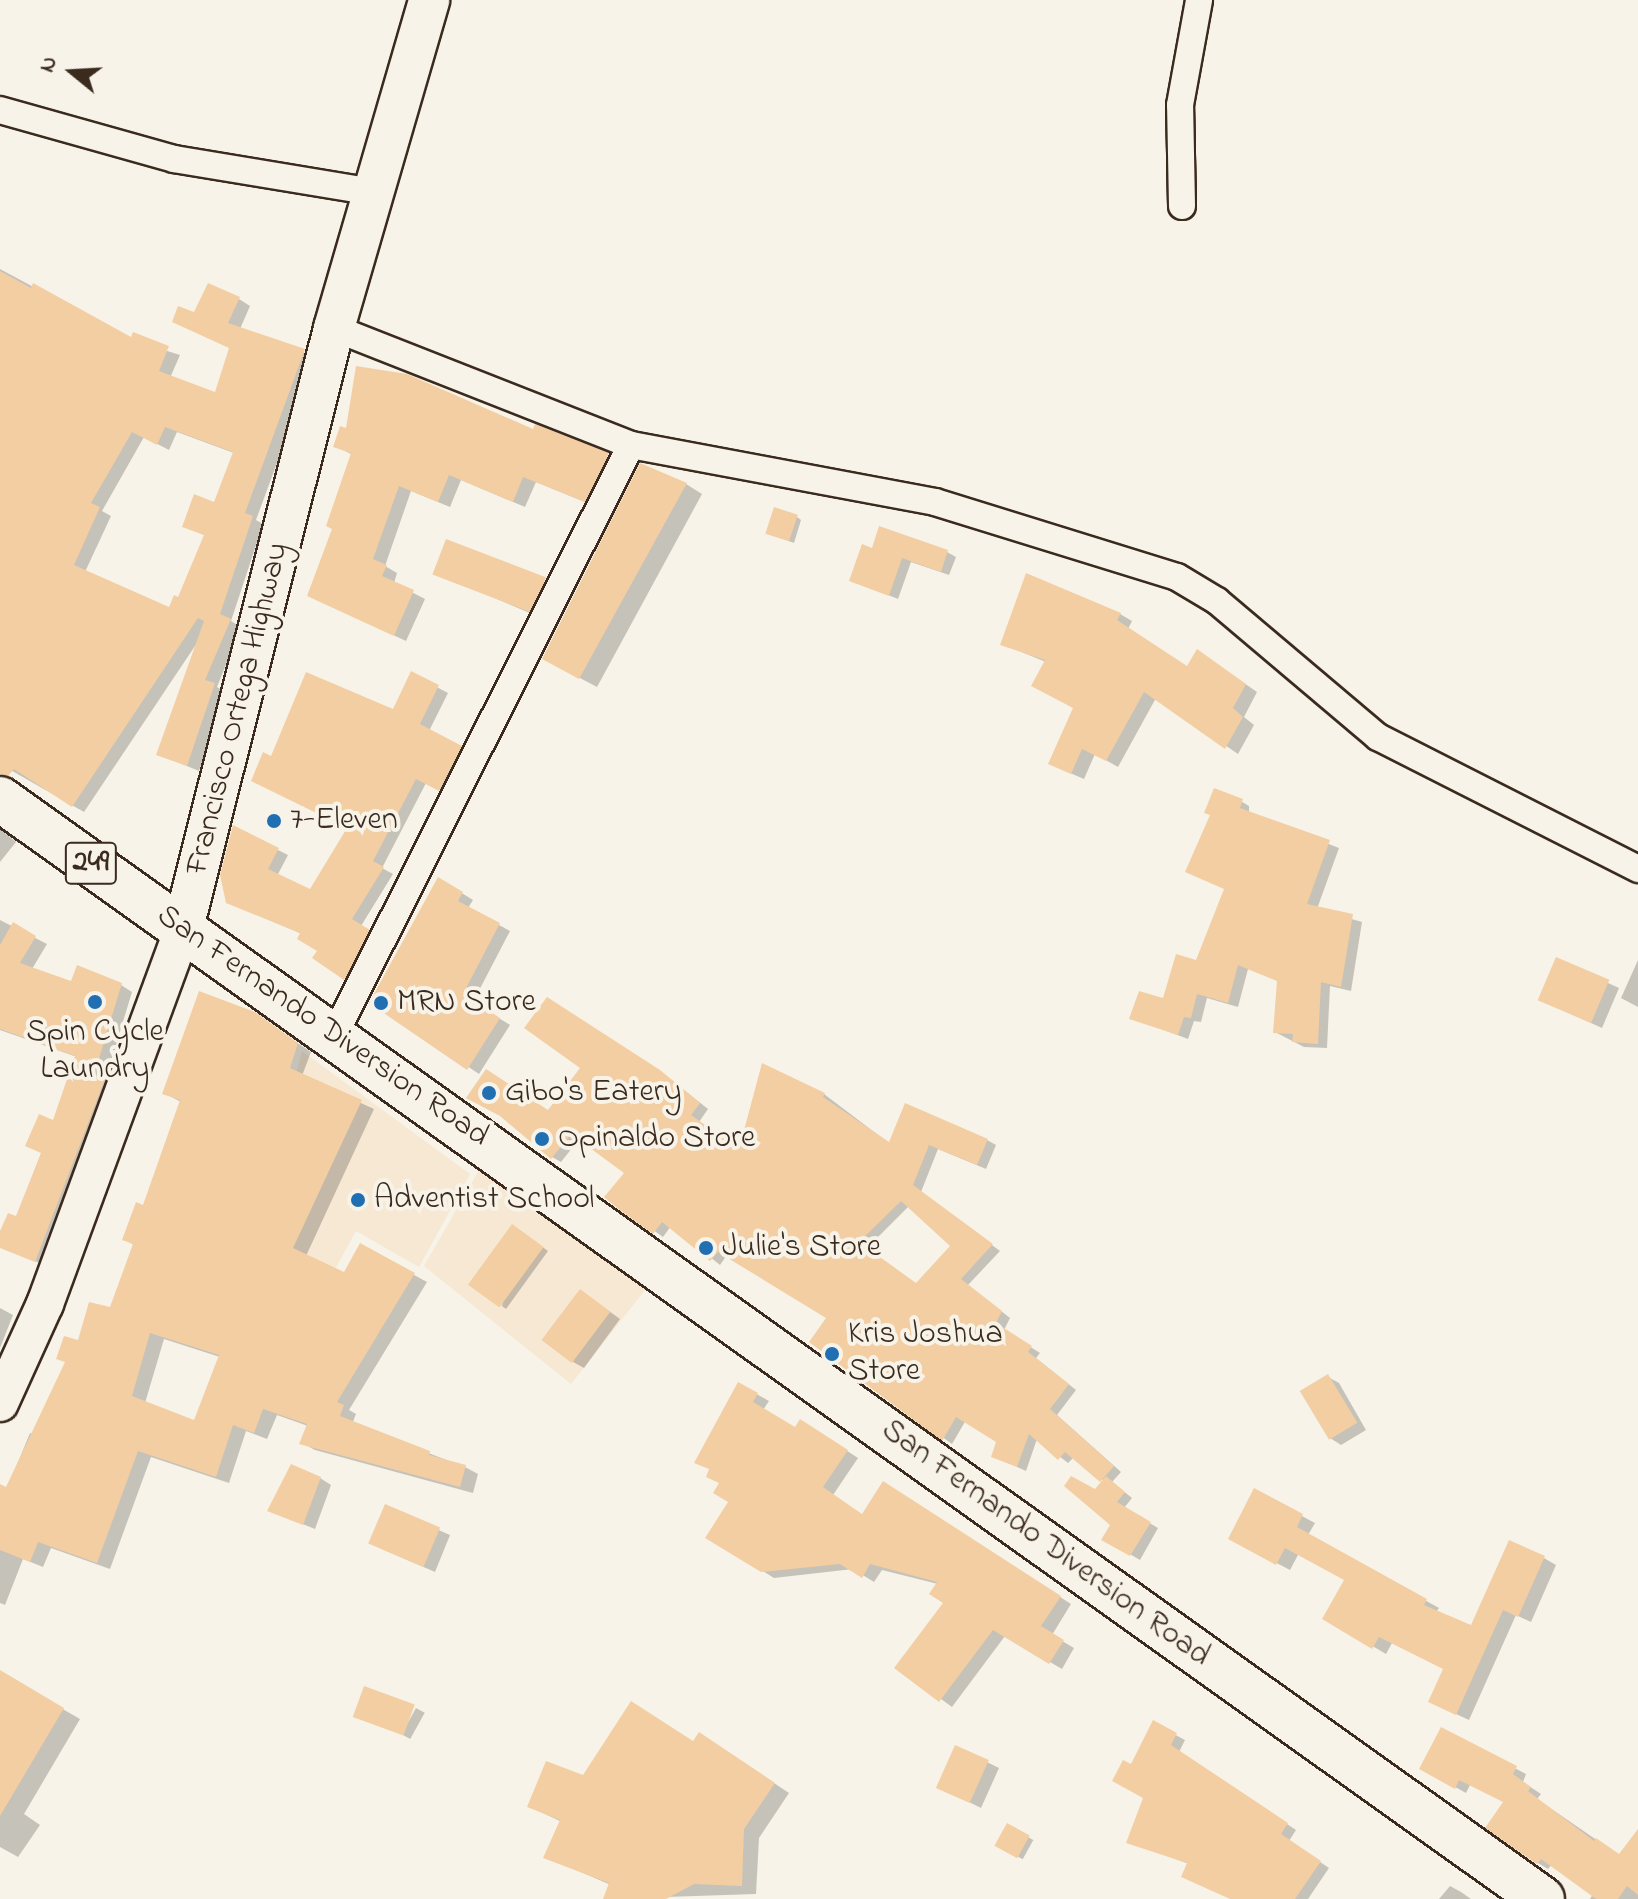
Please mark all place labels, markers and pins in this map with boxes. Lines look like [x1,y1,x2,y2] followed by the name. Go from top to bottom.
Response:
[290,802,398,840] place label: 7-Eleven
[265,812,283,830] marker: 7-Eleven
[397,984,536,1022] place label: MRN Store
[86,993,104,1011] marker: Spin Cycle Laundry
[372,994,390,1012] marker: MRN Store
[26,1015,164,1090] place label: Spin Cycle Laundry
[505,1074,681,1112] place label: Gibo's Eatery
[480,1084,498,1102] marker: Gibo's Eatery
[558,1120,755,1158] place label: Opinaldo Store
[533,1130,551,1148] marker: Opinaldo Store
[374,1181,594,1219] place label: Adventist School
[349,1191,367,1209] marker: Adventist School
[722,1229,881,1267] place label: Julie's Store
[697,1239,715,1257] marker: Julie's Store
[848,1317,1003,1392] place label: Kris Joshua Store
[823,1345,841,1363] marker: Kris Joshua Store

